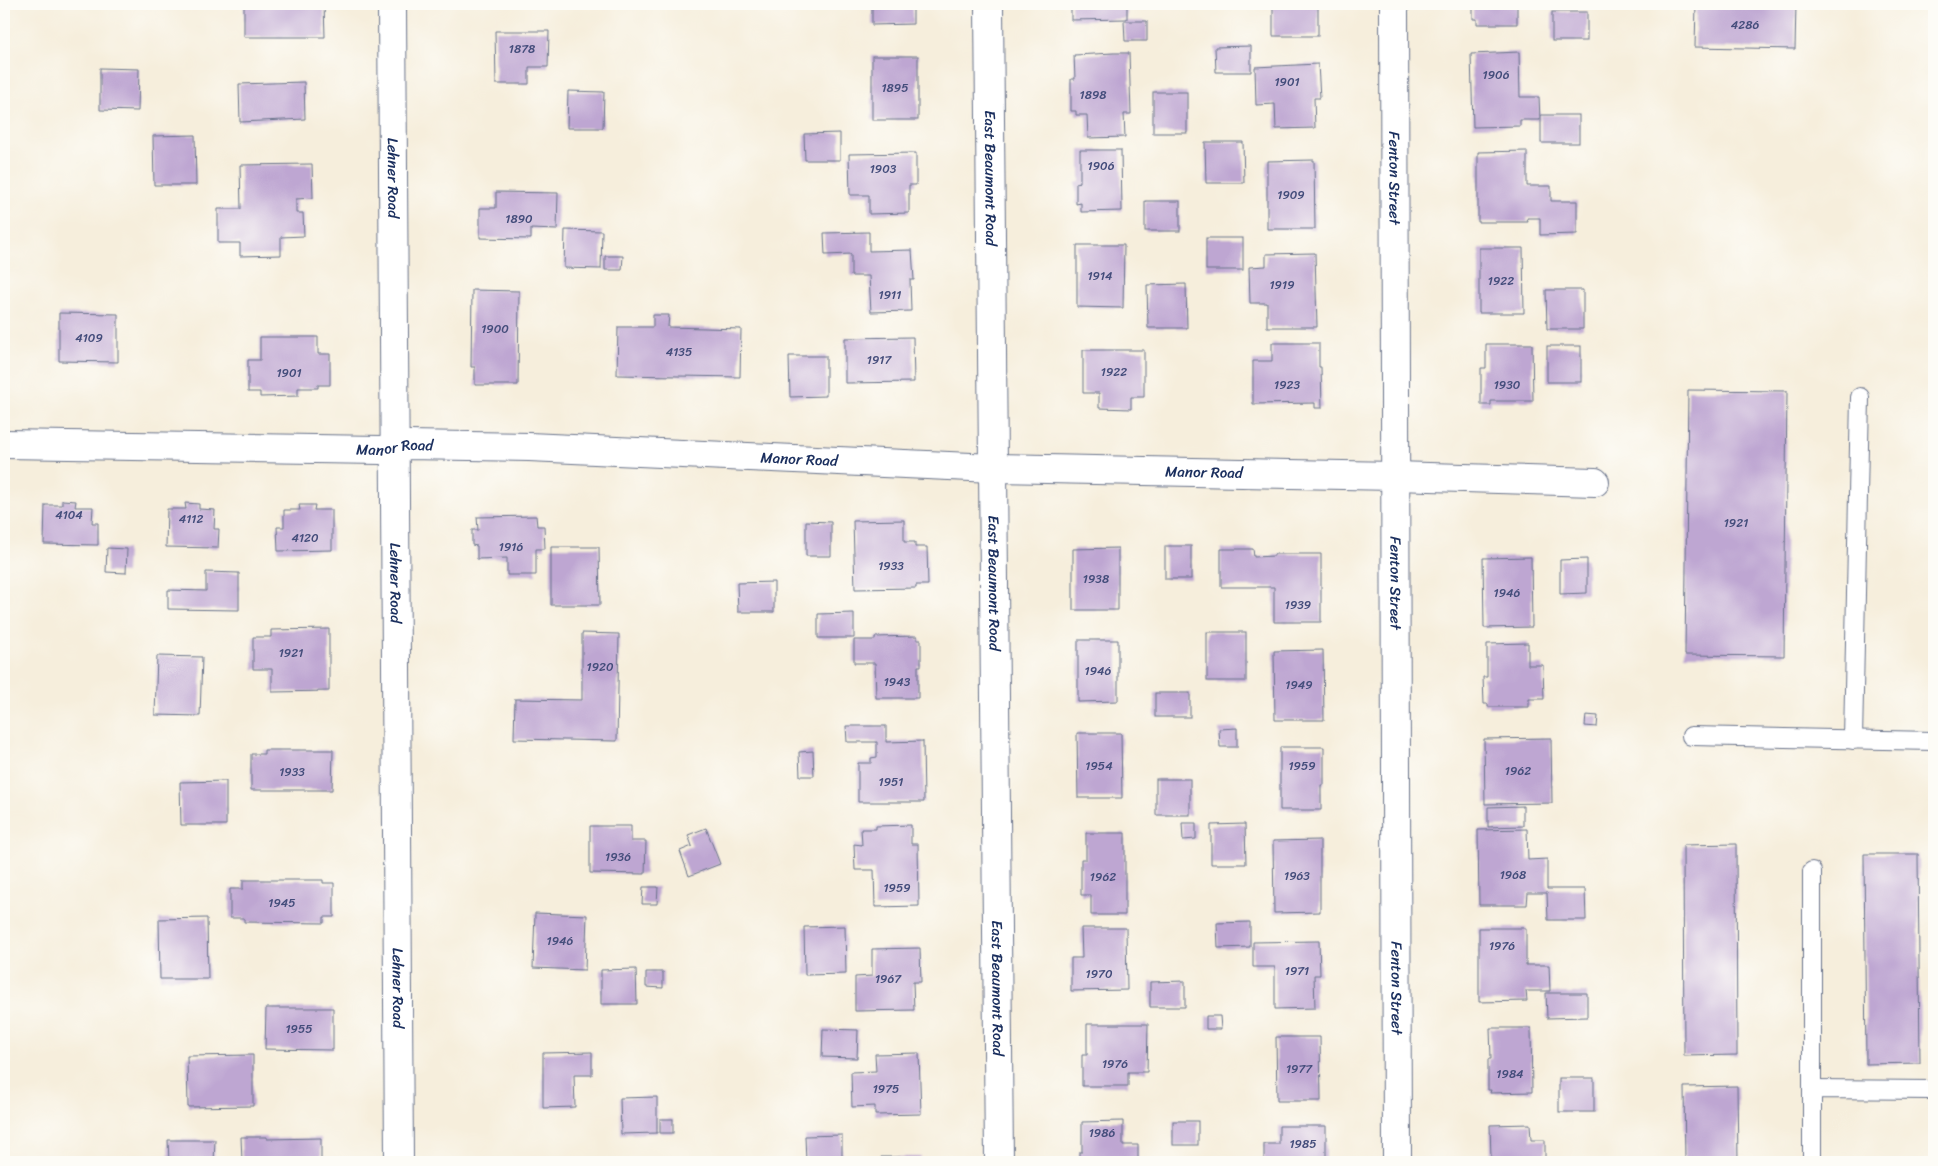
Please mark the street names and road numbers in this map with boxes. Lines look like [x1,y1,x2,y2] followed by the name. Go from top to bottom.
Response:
[977,110,1004,247] street label: East Beaumont Road
[1381,131,1408,226] street label: Fenton Street
[380,138,406,219] street label: Lehner Road
[356,432,435,463] street label: Manor Road
[760,444,840,474] street label: Manor Road
[1165,458,1244,486] street label: Manor Road
[980,515,1008,652] street label: East Beaumont Road
[1382,536,1409,631] street label: Fenton Street
[382,543,409,624] street label: Lehner Road
[984,920,1011,1057] street label: East Beaumont Road
[1383,941,1410,1036] street label: Fenton Street
[385,948,411,1029] street label: Lehner Road

